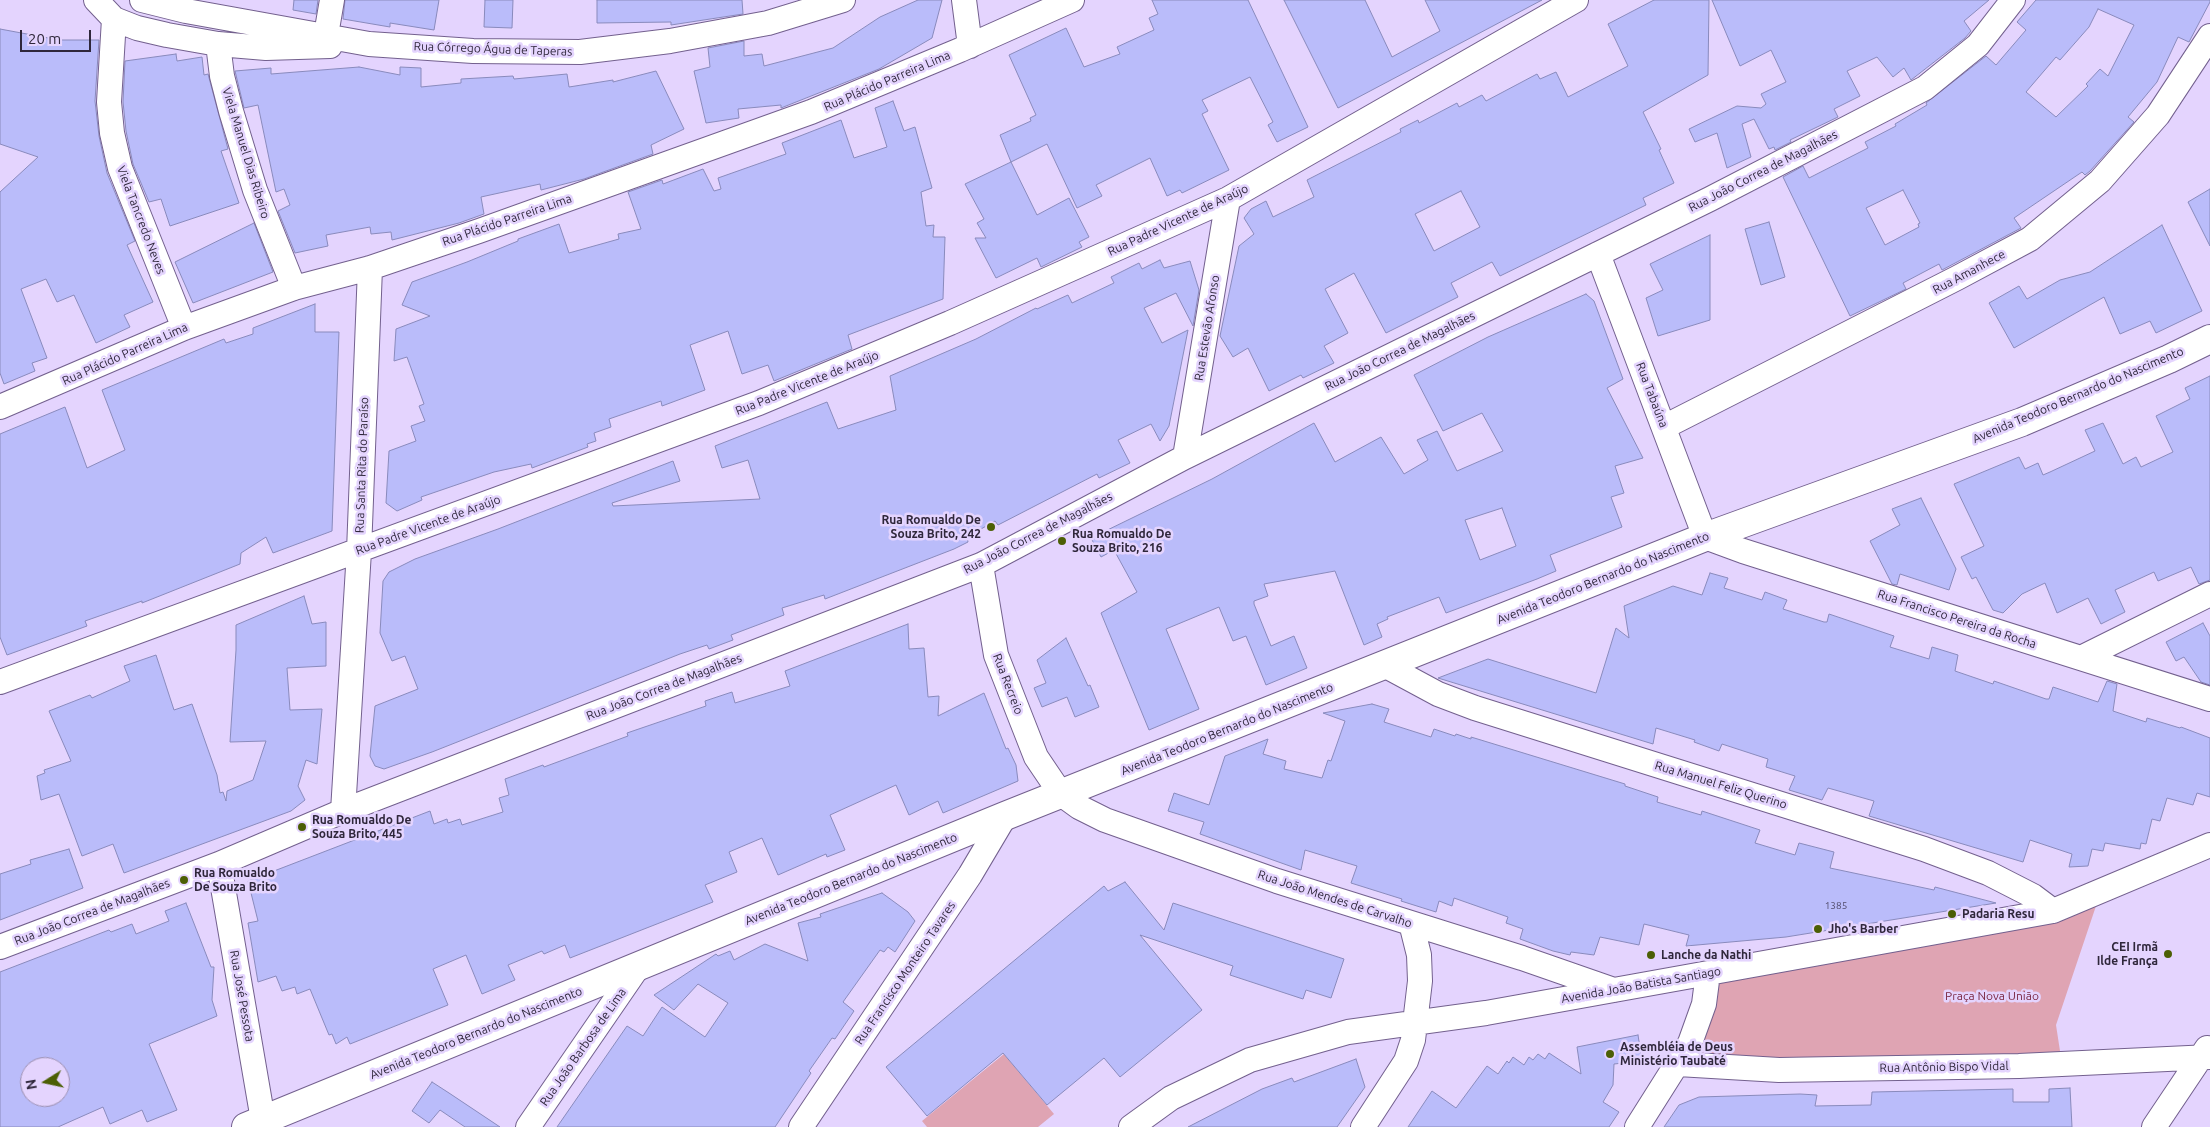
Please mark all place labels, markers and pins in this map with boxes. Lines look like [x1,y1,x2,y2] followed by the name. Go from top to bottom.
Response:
[882,513,981,541] place label: Rua Romualdo De Souza Brito, 242
[985,521,997,533] marker: Rua Romualdo De Souza Brito, 242
[1072,527,1171,555] place label: Rua Romualdo De Souza Brito, 216
[1056,535,1068,547] marker: Rua Romualdo De Souza Brito, 216
[312,813,411,841] place label: Rua Romualdo De Souza Brito, 445
[296,821,308,833] marker: Rua Romualdo De Souza Brito, 445
[194,866,277,894] place label: Rua Romualdo De Souza Brito
[178,874,190,886] marker: Rua Romualdo De Souza Brito
[1962,907,2034,921] place label: Padaria Resu
[1946,908,1958,920] marker: Padaria Resu
[1828,922,1898,936] place label: Jho's Barber
[1812,923,1824,935] marker: Jho's Barber
[2097,940,2158,968] place label: CEI Irmã Ilde França
[1661,948,1751,962] place label: Lanche da Nathi
[2162,948,2174,960] marker: CEI Irmã Ilde França
[1645,949,1657,961] marker: Lanche da Nathi
[1620,1040,1733,1068] place label: Assembléia de Deus Ministério Taubaté
[1604,1048,1616,1060] marker: Assembléia de Deus Ministério Taubaté

